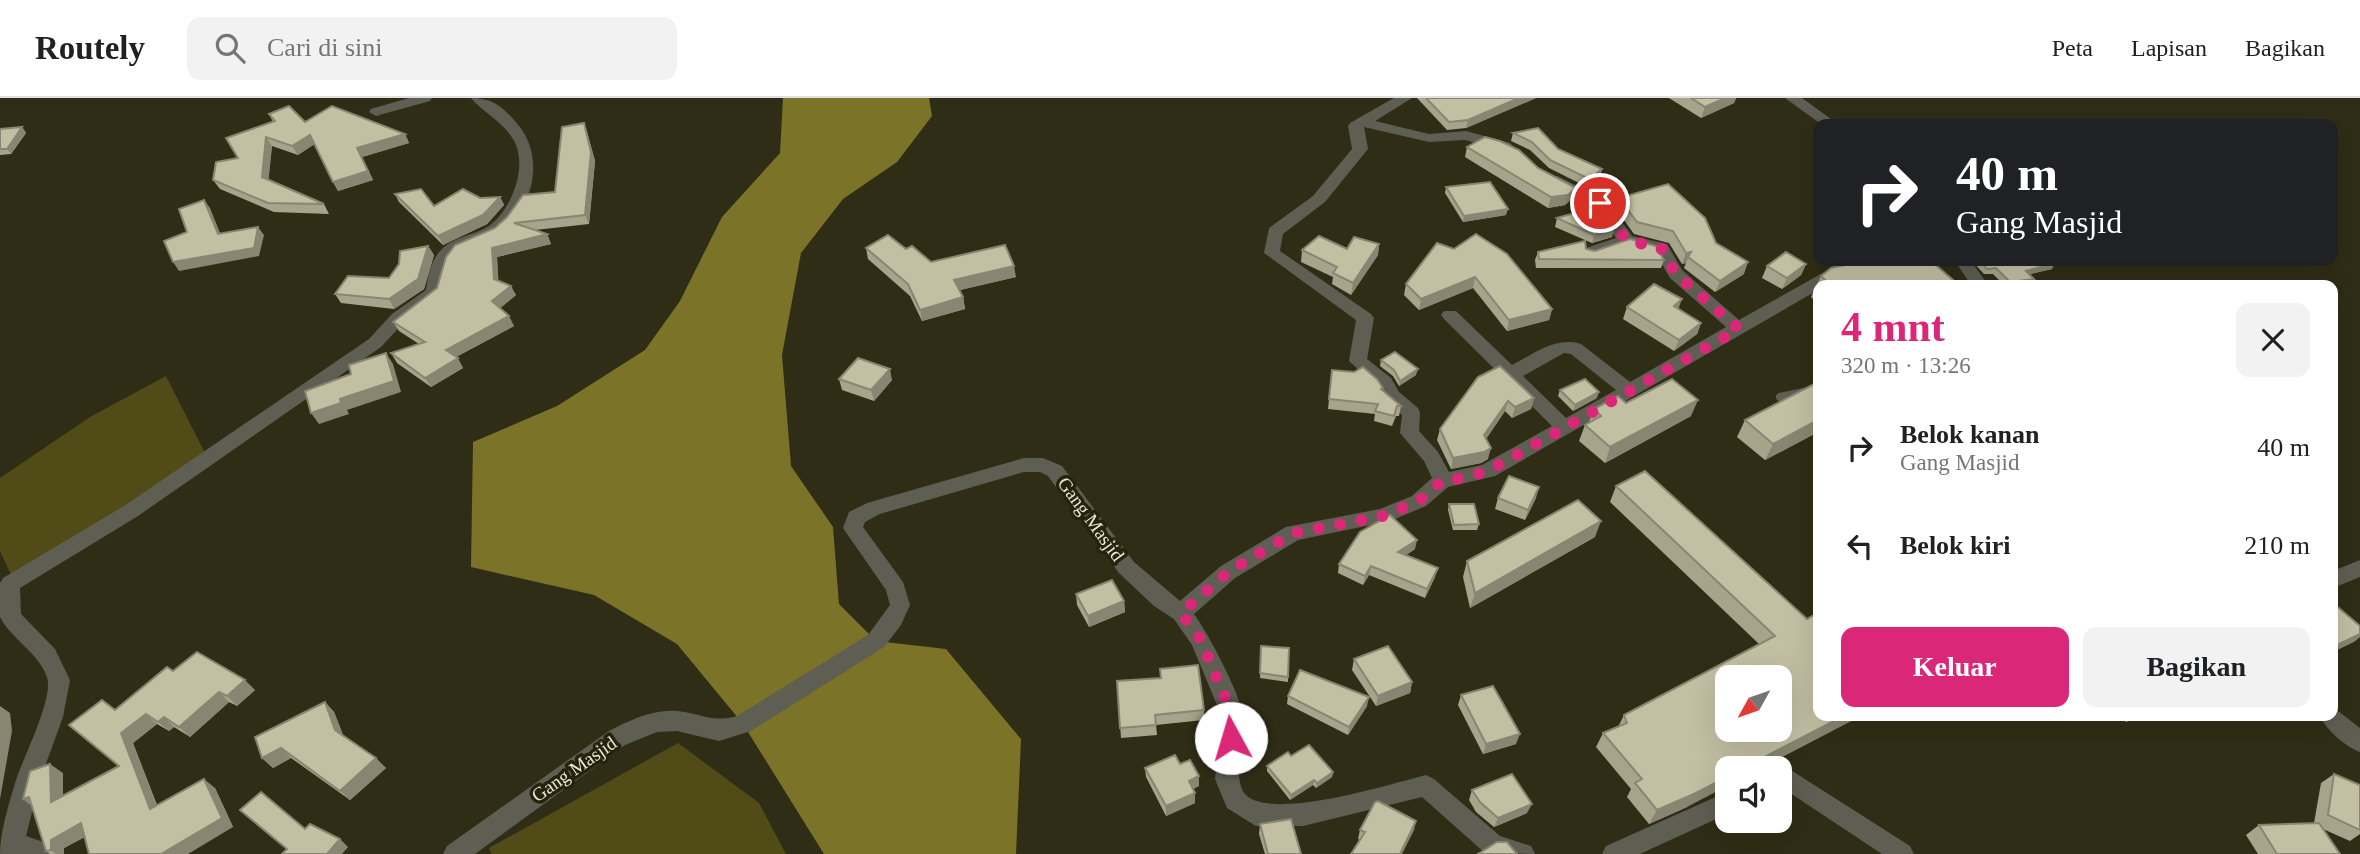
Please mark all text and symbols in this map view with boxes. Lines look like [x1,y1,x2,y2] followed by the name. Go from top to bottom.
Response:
[187,17,677,80] search box
[211,29,249,67] icon: search
[35,30,145,66] text: Routely
[267,33,383,62] text: Cari di sini
[2052,35,2093,61] text: Peta
[2131,35,2207,61] text: Lapisan
[2245,35,2325,61] text: Bagikan
[1956,146,2058,201] text: 40 m
[1841,147,1932,238] icon: right
[1570,173,1630,233] pin
[1581,184,1619,222] icon: arrive
[1956,204,2122,240] text: Gang Masjid
[2236,303,2310,377] button: close
[1841,304,1945,350] text: 4 mnt
[1841,353,1971,378] text: 320 m · 13:26
[1900,420,2039,449] text: Belok kanan
[1841,429,1879,467] icon: right
[2257,433,2310,462] text: 40 m
[1900,450,2019,475] text: Gang Masjid
[1054,473,1129,565] street label: Gang Masjid
[1841,527,1879,565] icon: left
[1900,531,2011,560] text: Belok kiri
[2244,531,2310,560] text: 210 m
[1841,627,2069,707] button: Keluar
[2083,627,2310,707] button: Bagikan
[1715,665,1792,742] north arrow
[1715,665,1792,833] map controls
[1194,701,1268,775] position arrow
[528,732,621,806] street label: Gang Masjid
[1715,756,1792,833] button: sound

